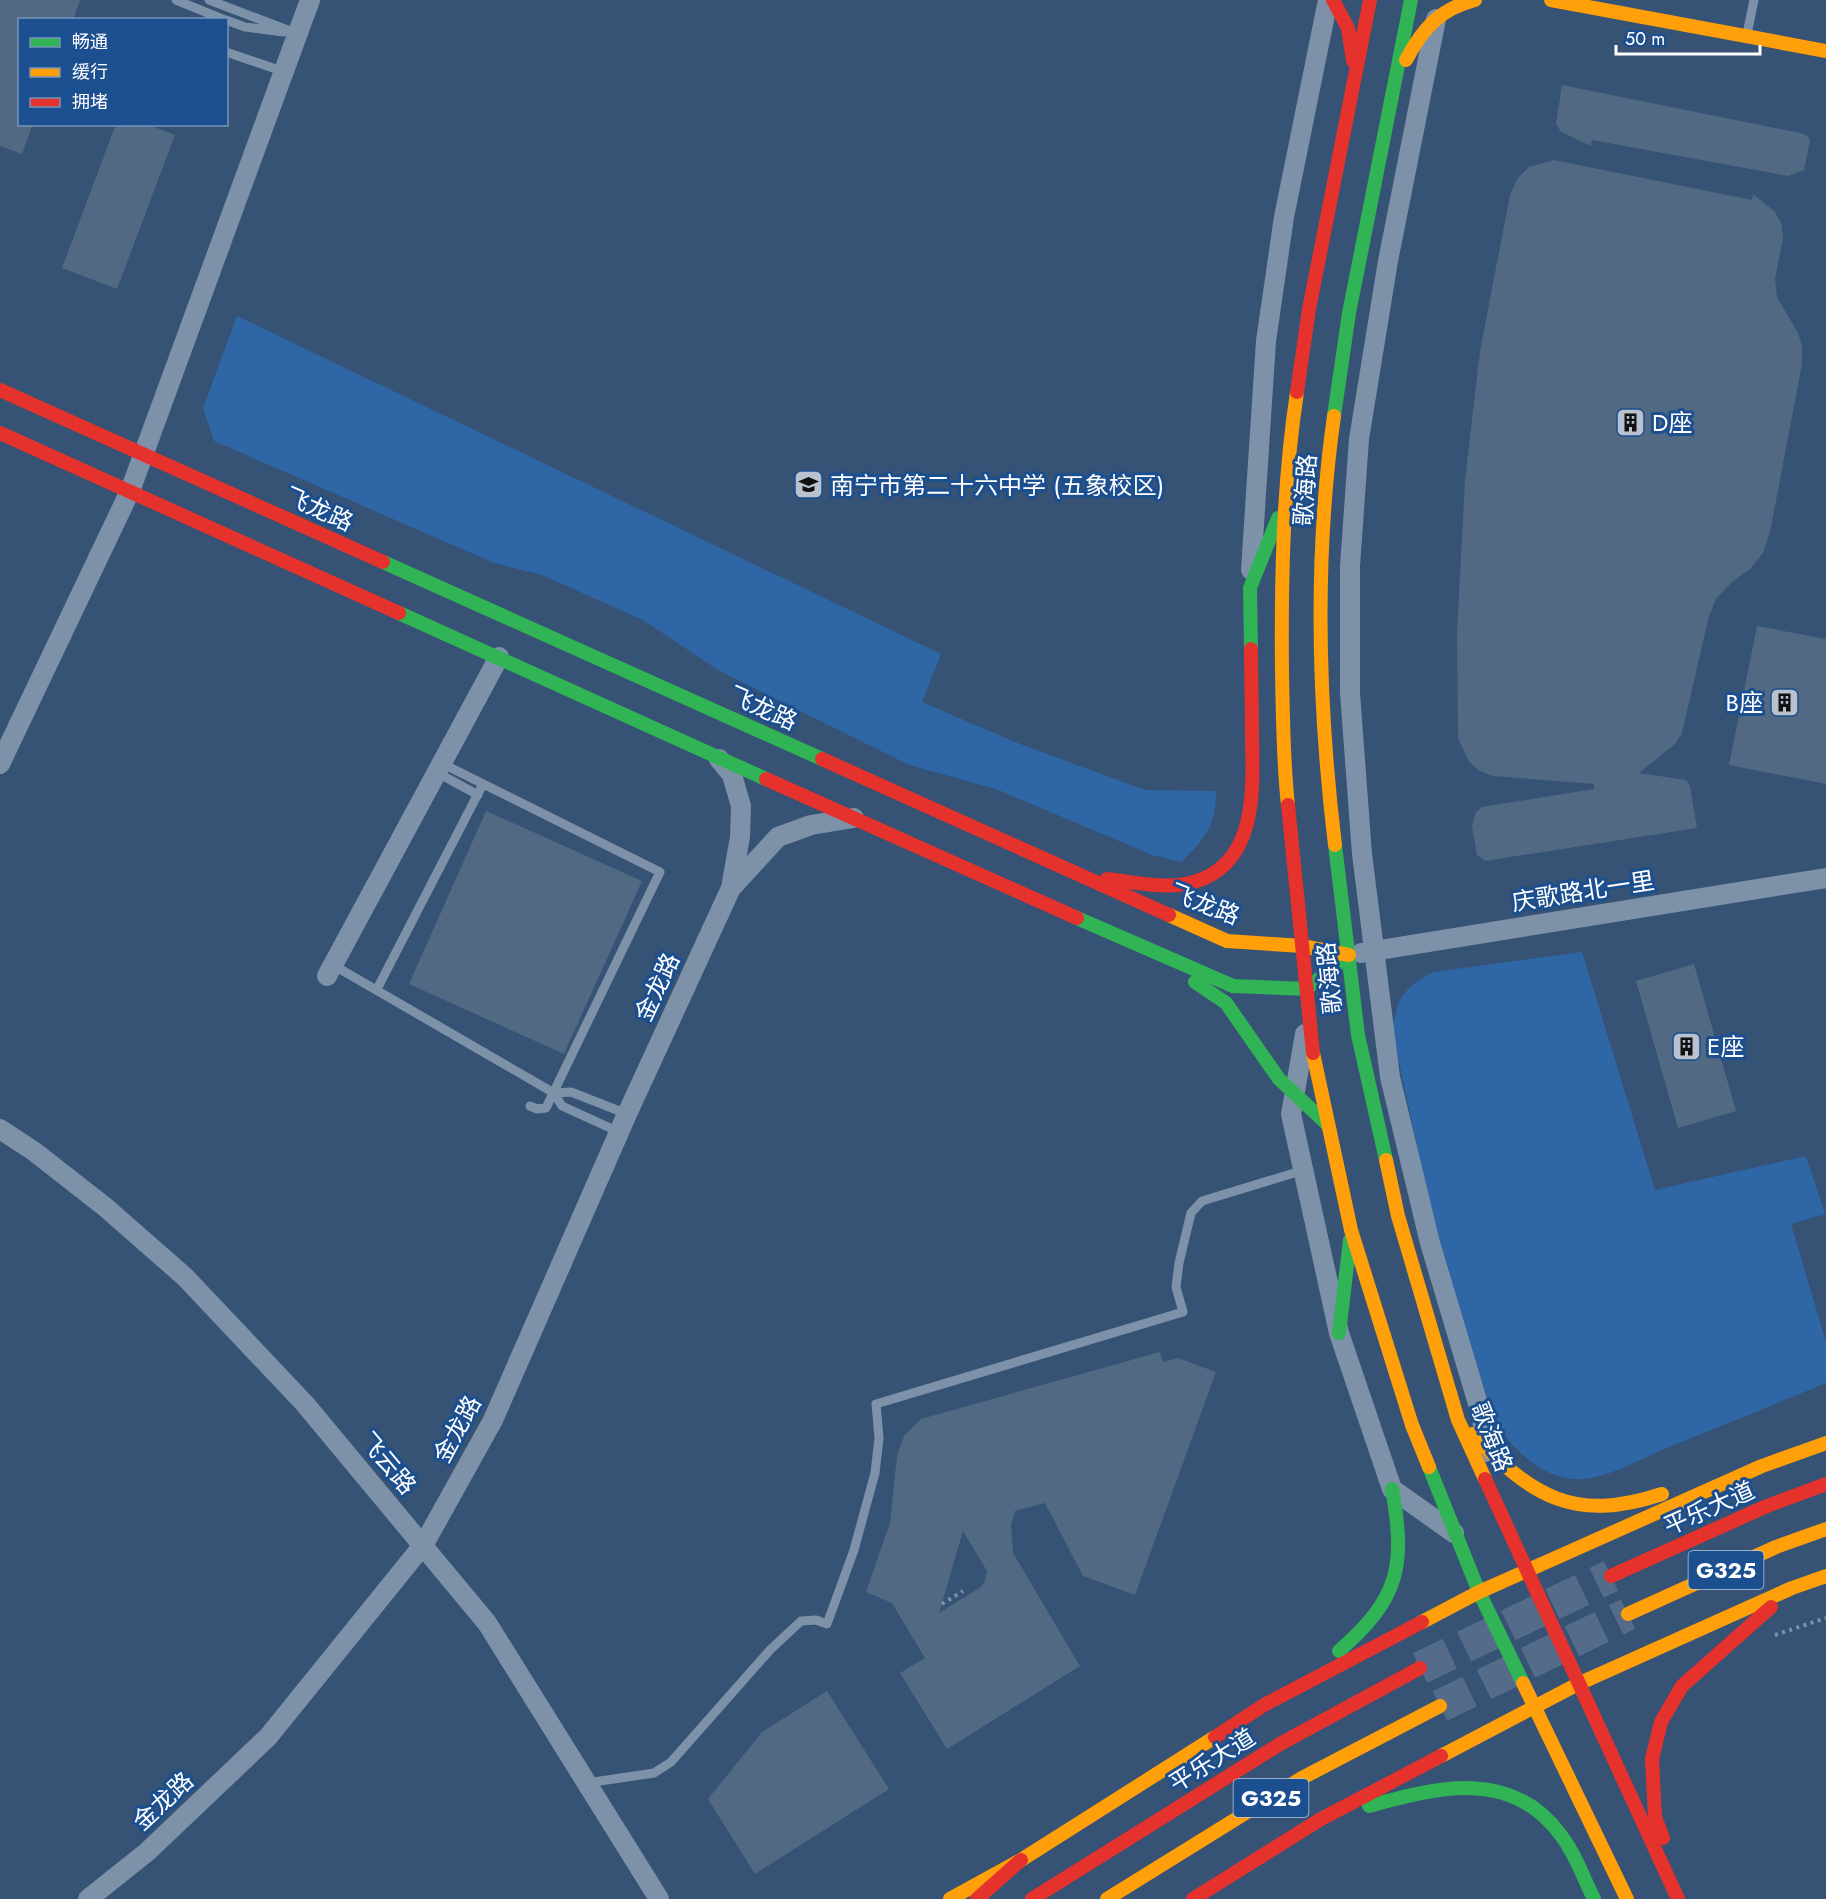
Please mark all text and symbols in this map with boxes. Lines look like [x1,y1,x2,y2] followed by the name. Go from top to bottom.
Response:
[18,18,228,126] legend
[1616,18,1760,56] scale bar
[1625,26,1665,52] text: 50 m
[72,29,108,55] text: 畅通
[72,59,108,85] text: 缓行
[72,89,108,115] text: 拥堵
[1652,405,1692,440] place label: D座
[1615,406,1647,438] building icon: D座
[1285,453,1325,527] street label: 歌海路
[830,468,1164,503] place label: 南宁市第二十六中学 (五象校区)
[793,469,825,501] school or university icon: 南宁市第二十六中学 (五象校区)
[279,478,359,540] street label: 飞龙路
[723,677,803,739] street label: 飞龙路
[1726,685,1763,720] place label: B座
[1768,686,1800,718] building icon: B座
[1509,862,1657,920] street label: 庆歌路北一里
[1165,875,1245,933] street label: 飞龙路
[1308,940,1350,1016] street label: 歌海路
[626,947,688,1027] street label: 金龙路
[1707,1029,1744,1064] place label: E座
[1670,1030,1702,1062] building icon: E座
[425,1389,489,1469] street label: 金龙路
[1462,1397,1522,1477] street label: 歌海路
[351,1424,425,1502] street label: 飞云路
[1658,1472,1760,1544] street label: 平乐大道
[1688,1551,1764,1589] road number: G325
[1162,1720,1262,1800] street label: 平乐大道
[125,1764,201,1838] street label: 金龙路
[1234,1779,1308,1817] road number: G325

